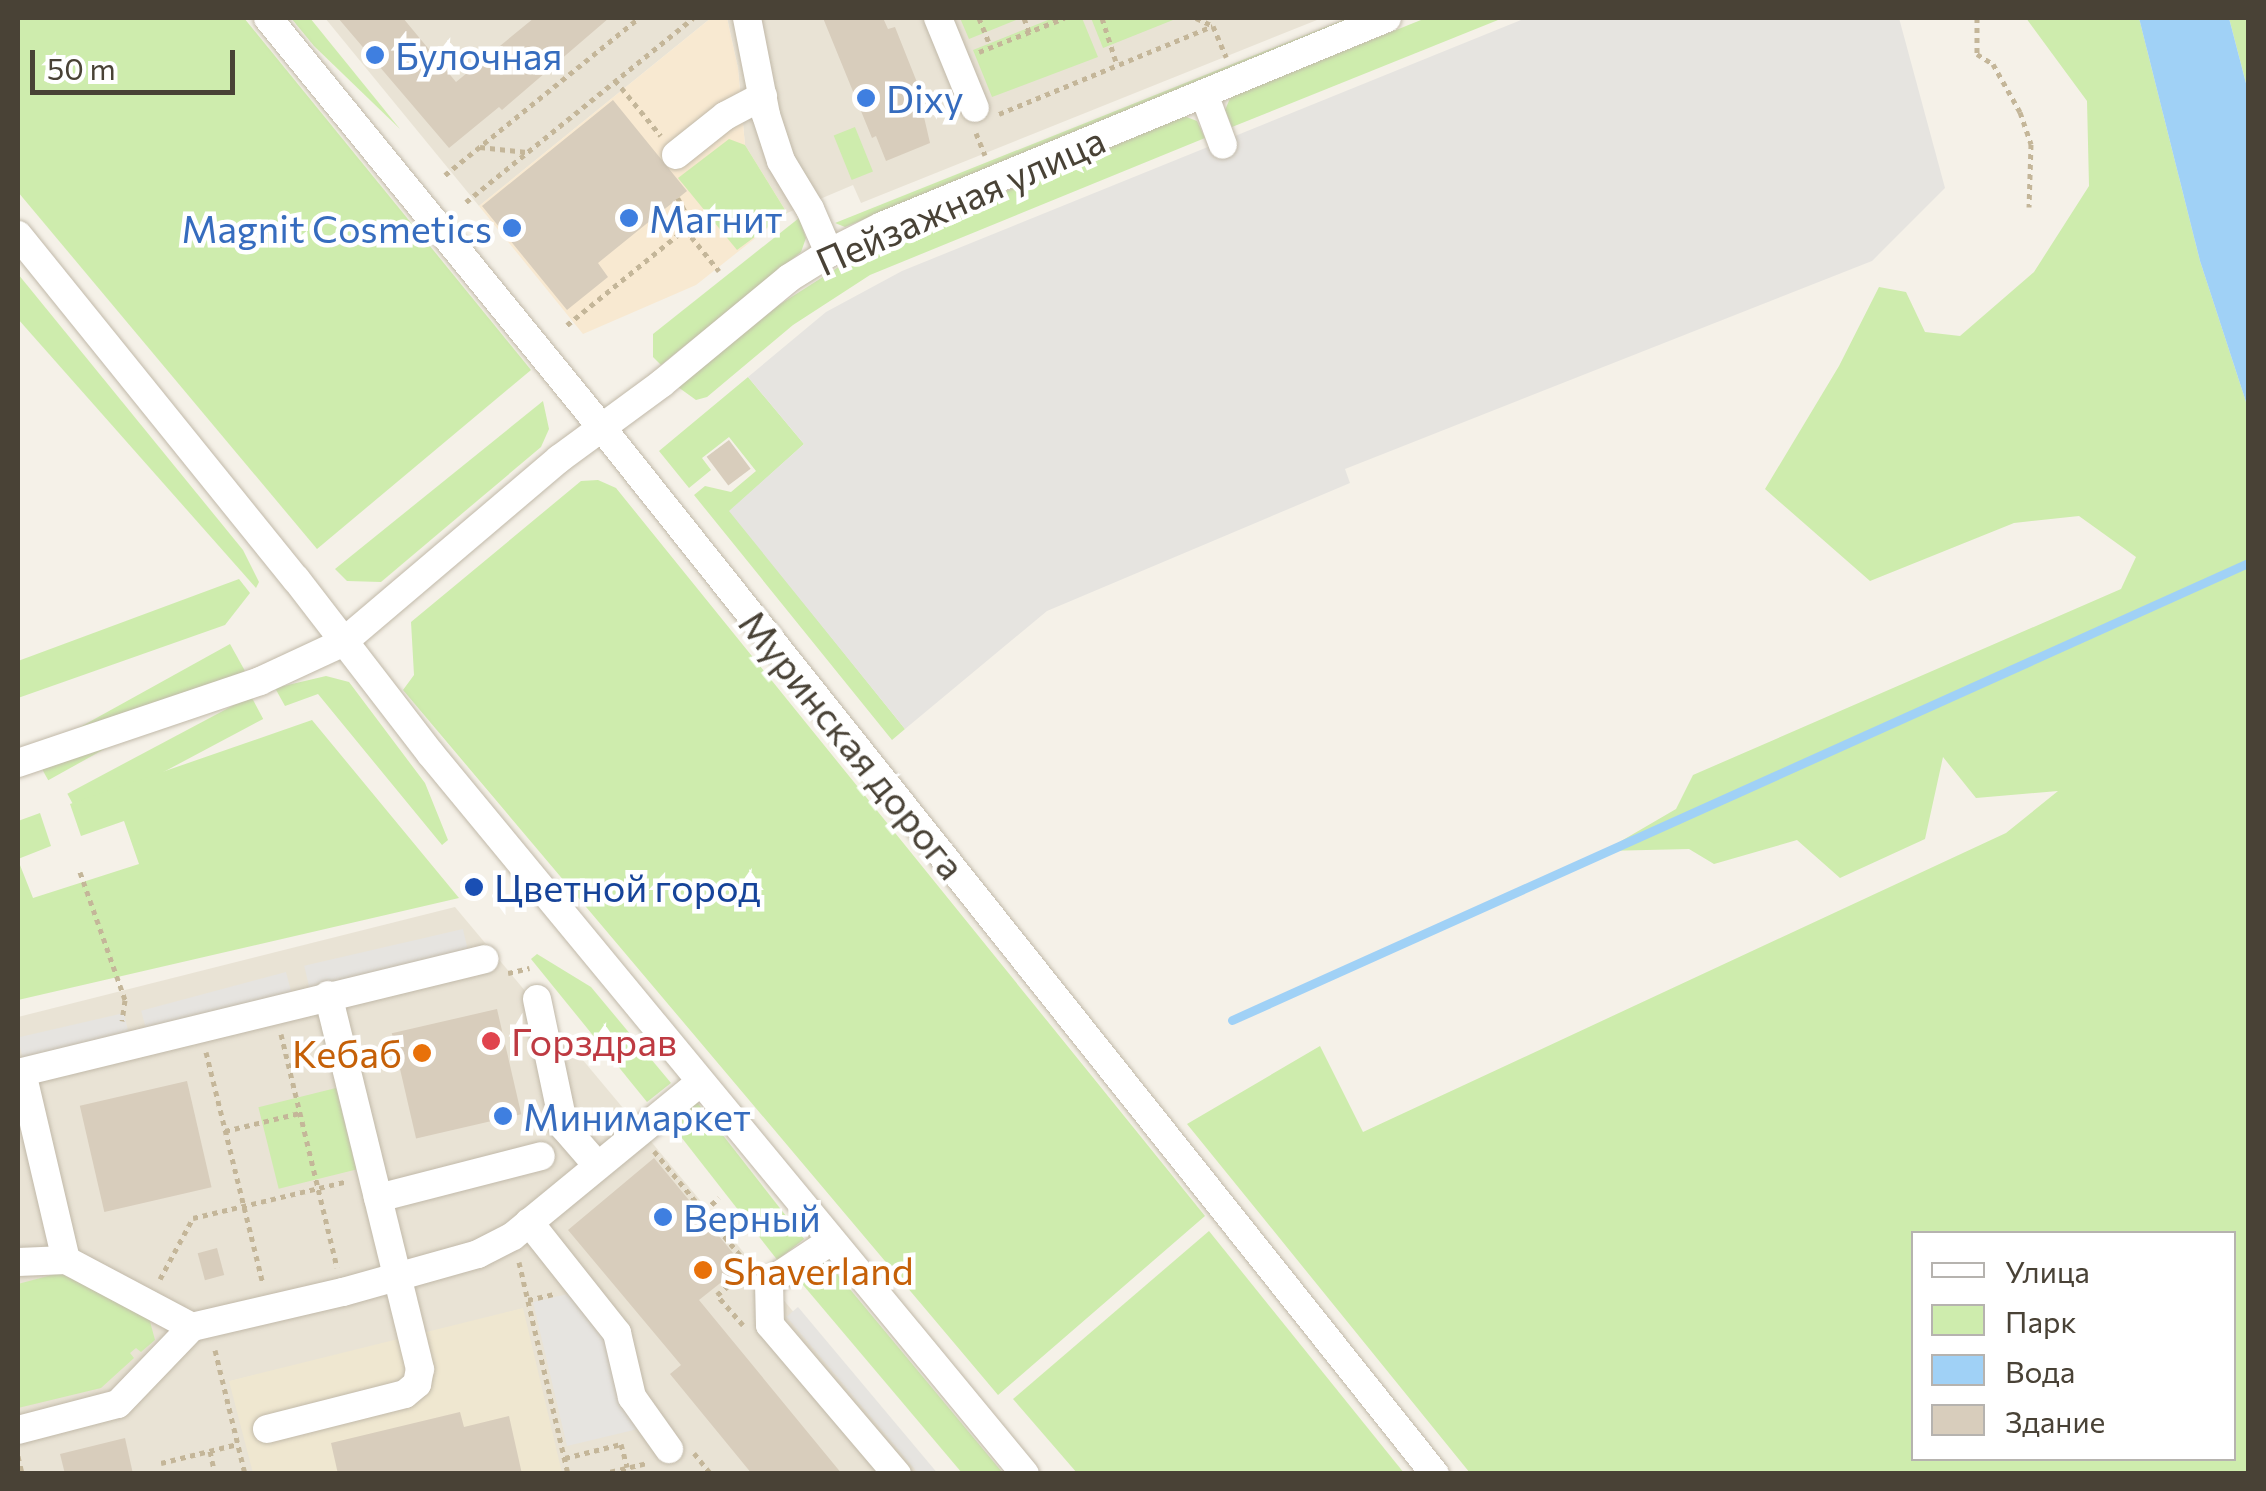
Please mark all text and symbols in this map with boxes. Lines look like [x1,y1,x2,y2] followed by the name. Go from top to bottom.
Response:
[35,30,240,92] scale bar
[395,32,563,78] place label: Булочная
[364,44,386,66] marker: Булочная
[47,49,116,86] text: 50 m
[886,75,964,121] place label: Dixy
[855,87,877,109] marker: Dixy
[809,116,1111,284] street label: Пейзажная улица
[649,195,783,241] place label: Магнит
[181,205,492,251] place label: Magnit Cosmetics
[618,207,640,229] marker: Магнит
[501,217,523,239] marker: Magnit Cosmetics
[731,600,975,888] street label: Муринская дорога
[494,864,761,910] place label: Цветной город
[463,876,485,898] marker: Цветной город
[511,1018,677,1064] place label: Горздрав
[292,1030,402,1076] place label: Кебаб
[480,1030,502,1052] marker: Горздрав
[411,1042,433,1064] marker: Кебаб
[523,1093,751,1139] place label: Минимаркет
[492,1105,514,1127] marker: Минимаркет
[683,1194,821,1240] place label: Верный
[652,1206,674,1228] marker: Верный
[1911,1231,2236,1461] legend
[723,1247,914,1293] place label: Shaverland
[2005,1252,2090,1289] text: Улица
[692,1259,714,1281] marker: Shaverland
[2005,1302,2077,1339] text: Парк
[2005,1352,2075,1389] text: Вода
[2005,1402,2105,1439] text: Здание

